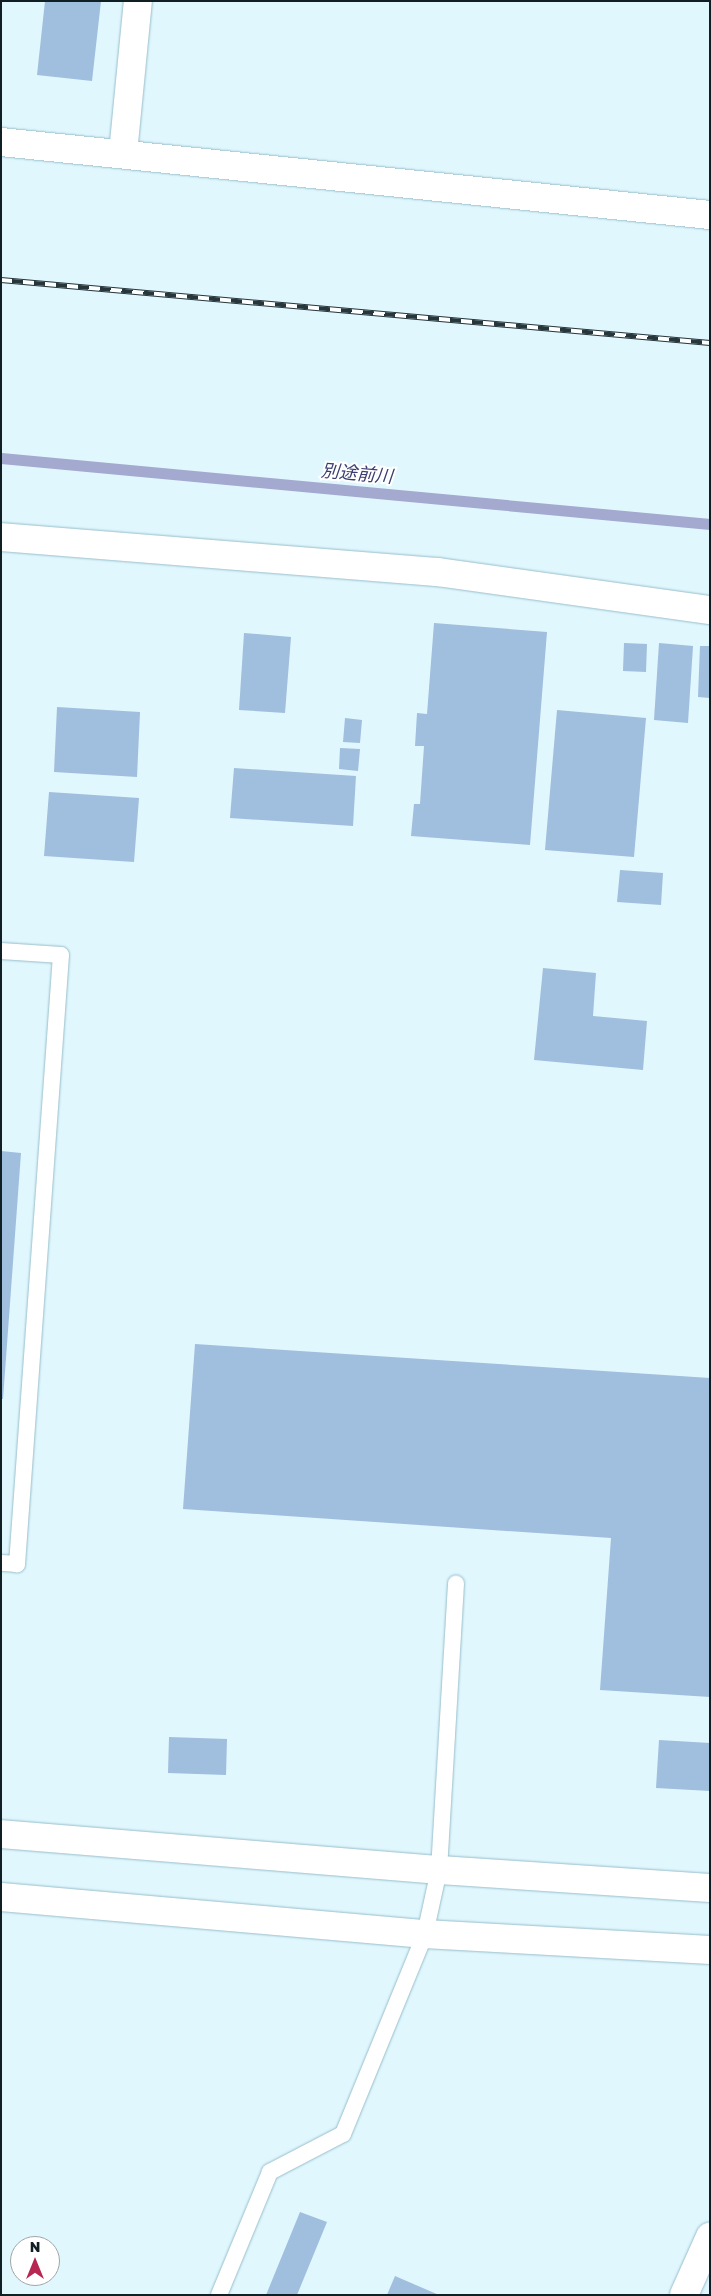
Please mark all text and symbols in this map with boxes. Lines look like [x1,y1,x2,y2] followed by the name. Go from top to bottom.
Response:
[320,459,394,487] water label: 別途前川
[10,2236,60,2286] north arrow
[30,2238,40,2255] text: N

